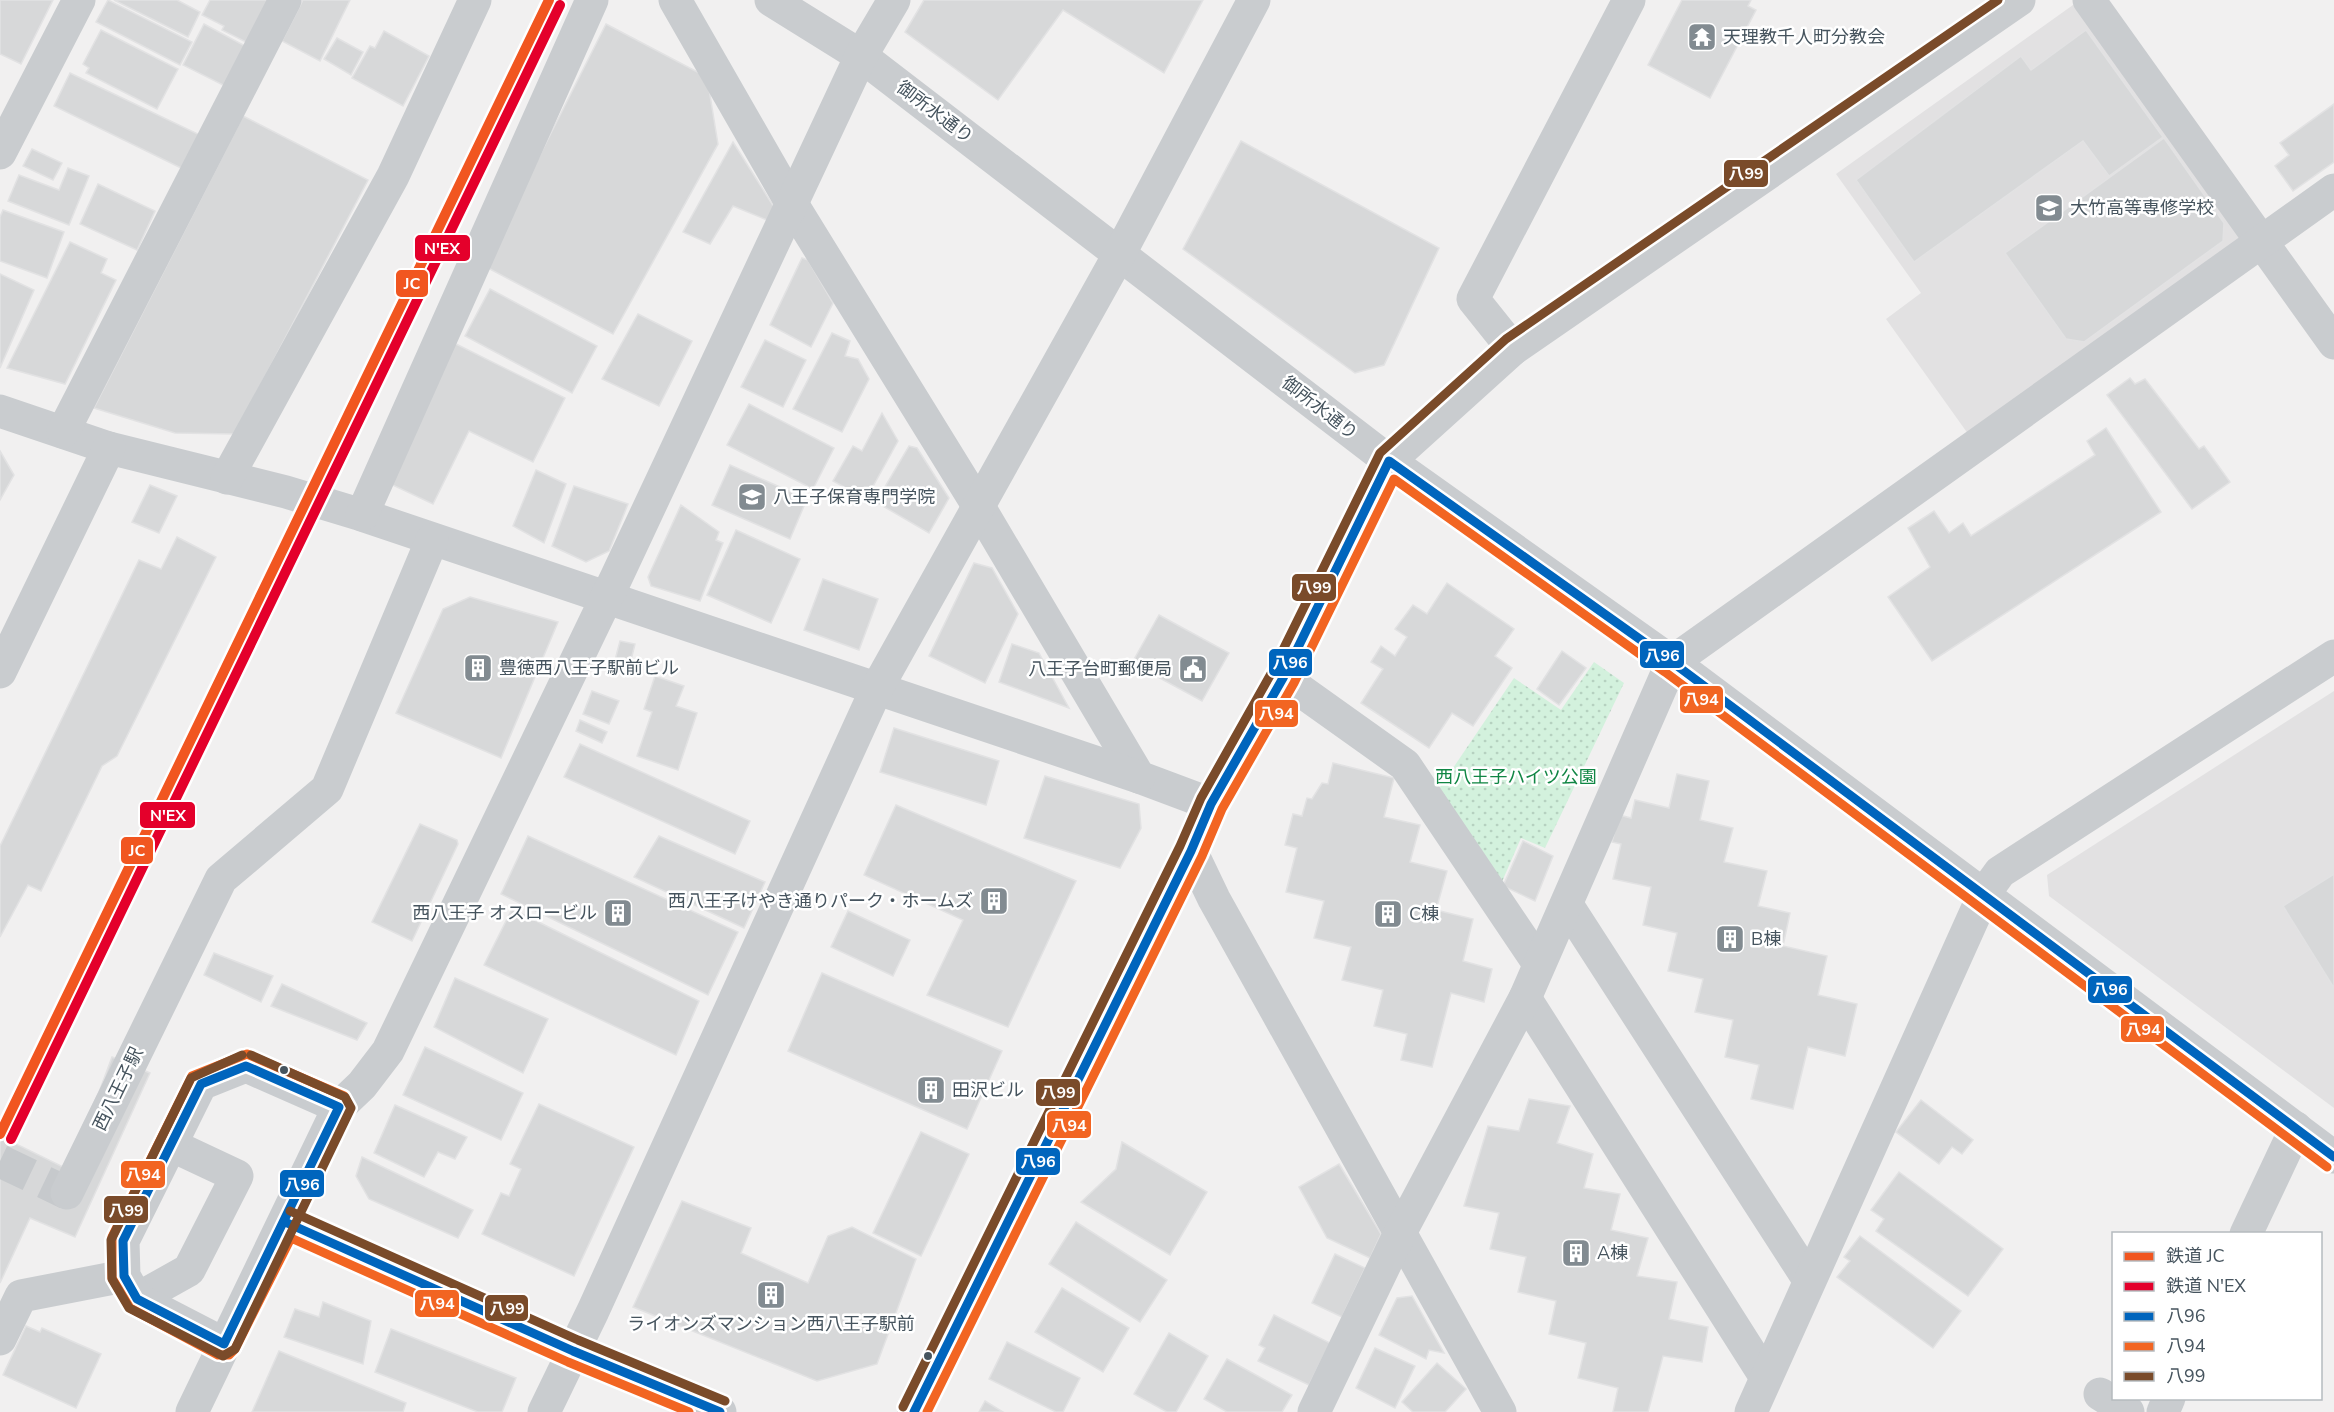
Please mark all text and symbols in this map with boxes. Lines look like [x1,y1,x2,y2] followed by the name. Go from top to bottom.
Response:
[1686,21,1718,53] temple icon: 天理教千人町分教会
[1723,25,1885,49] place label: 天理教千人町分教会
[892,75,978,149] street label: 御所水通り
[1723,159,1769,188] line badge: 八99
[1728,163,1764,185] text: 八99
[2033,192,2065,224] school or university icon: 大竹高等専修学校
[2070,196,2214,220] place label: 大竹高等専修学校
[414,234,471,262] line badge: N'EX
[424,238,460,260] text: N'EX
[395,269,429,298] line badge: JC
[403,273,420,295] text: JC
[1277,371,1363,445] street label: 御所水通り
[736,481,768,513] school or university icon: 八王子保育専門学院
[773,485,935,509] place label: 八王子保育専門学院
[1291,573,1337,602] line badge: 八99
[1296,577,1332,599] text: 八99
[1639,640,1685,669] line badge: 八96
[1644,645,1680,667] text: 八96
[1268,648,1313,677] line badge: 八96
[462,652,494,684] building icon: 豊徳西八王子駅前ビル
[1272,652,1308,674] text: 八96
[1177,653,1209,685] public building icon: 八王子台町郵便局
[499,656,679,680] place label: 豊徳西八王子駅前ビル
[1028,657,1172,681] place label: 八王子台町郵便局
[1679,685,1724,714] line badge: 八94
[1683,689,1719,711] text: 八94
[1254,699,1299,728] line badge: 八94
[1258,703,1294,725] text: 八94
[1435,765,1597,789] park label: 西八王子ハイツ公園
[139,801,196,829] line badge: N'EX
[150,805,186,827] text: N'EX
[120,836,154,865] line badge: JC
[128,840,145,862] text: JC
[978,885,1010,917] building icon: 西八王子けやき通りパーク・ホームズ
[668,889,973,913] place label: 西八王子けやき通りパーク・ホームズ
[602,897,634,929] building icon: 西八王子 オスロービル
[1372,898,1404,930] building icon: C棟
[412,901,597,925] place label: 西八王子 オスロービル
[1409,902,1439,926] place label: C棟
[1714,923,1746,955] building icon: B棟
[1751,927,1781,951] place label: B棟
[2087,975,2133,1004] line badge: 八96
[2092,979,2128,1001] text: 八96
[2120,1015,2165,1043] line badge: 八94
[2125,1019,2161,1041] text: 八94
[87,1043,149,1135] street label: 西八王子駅
[278,1064,290,1076] unlabelled marker
[915,1074,947,1106] building icon: 田沢ビル
[952,1078,1024,1102] place label: 田沢ビル
[1035,1078,1081,1107] line badge: 八99
[1040,1082,1076,1104] text: 八99
[1046,1110,1092,1139] line badge: 八94
[1051,1115,1087,1137] text: 八94
[1015,1147,1061,1176] line badge: 八96
[1020,1151,1056,1173] text: 八96
[120,1160,166,1189] line badge: 八94
[125,1164,161,1186] text: 八94
[279,1169,325,1198] line badge: 八96
[284,1174,320,1196] text: 八96
[103,1195,149,1224] line badge: 八99
[108,1200,144,1222] text: 八99
[2112,1232,2322,1400] legend
[1560,1237,1592,1269] building icon: A棟
[1597,1241,1628,1265] place label: A棟
[2166,1244,2225,1268] text: 鉄道 JC
[2166,1274,2246,1298] text: 鉄道 N'EX
[755,1279,787,1311] building icon: ライオンズマンション西八王子駅前
[414,1289,460,1318] line badge: 八94
[419,1293,455,1315] text: 八94
[484,1294,529,1322] line badge: 八99
[489,1298,525,1320] text: 八99
[2166,1304,2206,1328] text: 八96
[627,1312,915,1336] place label: ライオンズマンション西八王子駅前
[2166,1334,2206,1358] text: 八94
[922,1350,934,1362] unlabelled marker
[2166,1364,2206,1388] text: 八99

